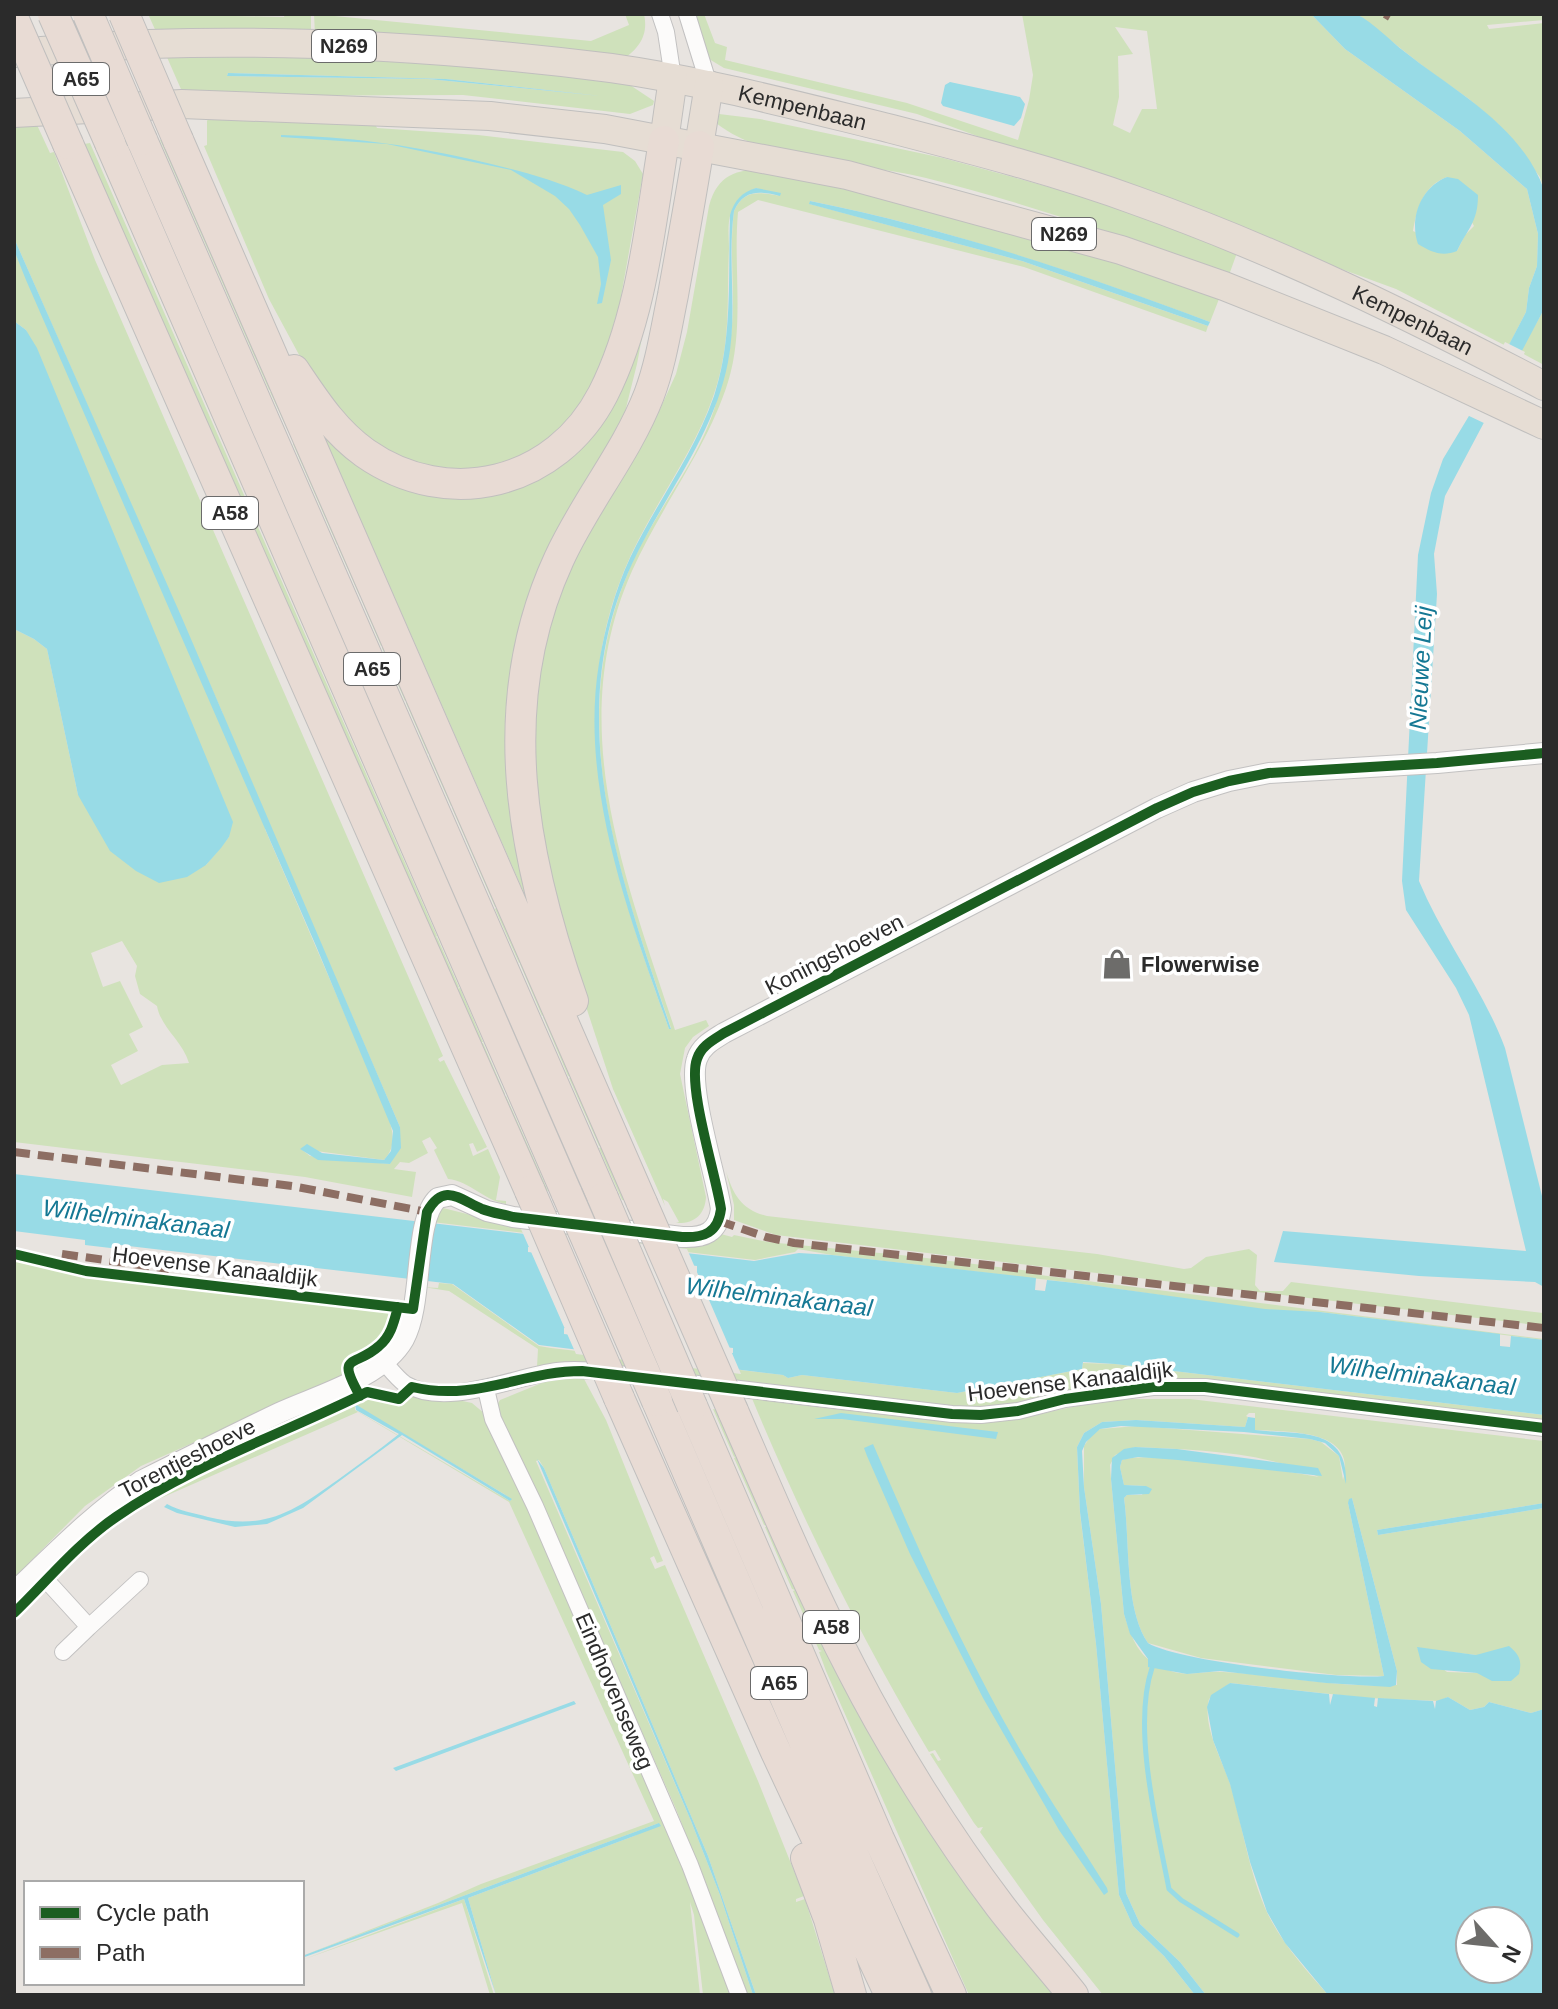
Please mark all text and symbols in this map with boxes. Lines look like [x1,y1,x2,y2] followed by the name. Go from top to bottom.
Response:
[312,30,376,62] road number: N269
[53,63,109,95] road number: A65
[736,80,869,135] street label: Kempenbaan
[1032,218,1096,250] road number: N269
[1348,280,1477,360] street label: Kempenbaan
[202,497,258,529] road number: A58
[1404,605,1437,731] water label: Nieuwe Leij
[344,653,400,685] road number: A65
[761,909,907,1000] street label: Koningshoeven
[1100,947,1134,981] shop icon: Flowerwise
[1141,952,1260,977] place label: Flowerwise
[41,1194,232,1243] water label: Wilhelminakanaal
[111,1241,320,1292] street label: Hoevense Kanaaldijk
[684,1272,875,1321] water label: Wilhelminakanaal
[1327,1351,1518,1400] water label: Wilhelminakanaal
[966,1356,1175,1406] street label: Hoevense Kanaaldijk
[115,1413,259,1503] street label: Torentjeshoeve
[570,1609,659,1773] street label: Eindhovenseweg
[803,1611,859,1643] road number: A58
[751,1667,807,1699] road number: A65
[24,1881,304,1985] legend
[96,1899,209,1926] text: Cycle path
[1454,1905,1534,1985] north arrow
[96,1939,145,1966] text: Path
[1497,1941,1526,1967] text: N

